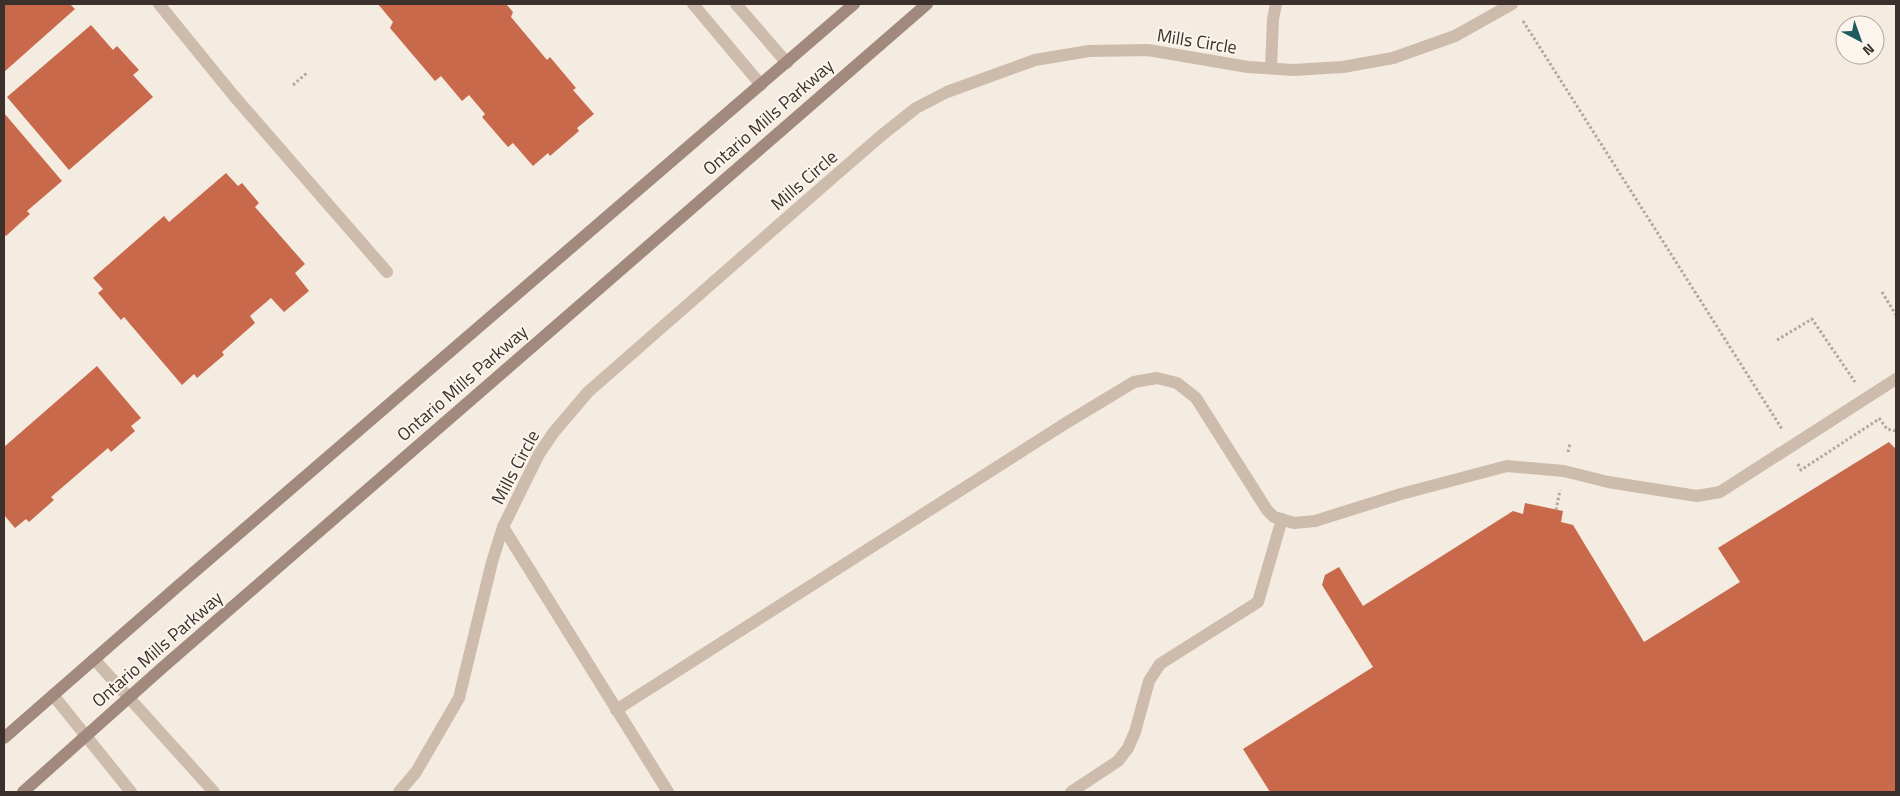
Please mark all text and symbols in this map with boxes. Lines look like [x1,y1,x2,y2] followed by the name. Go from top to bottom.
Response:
[1835,15,1885,65] north arrow
[1155,21,1239,61] street label: Mills Circle
[1858,39,1879,61] text: N
[697,52,840,182] street label: Ontario Mills Parkway
[765,143,843,217] street label: Mills Circle
[391,318,534,448] street label: Ontario Mills Parkway
[484,425,546,509] street label: Mills Circle
[86,584,229,714] street label: Ontario Mills Parkway

